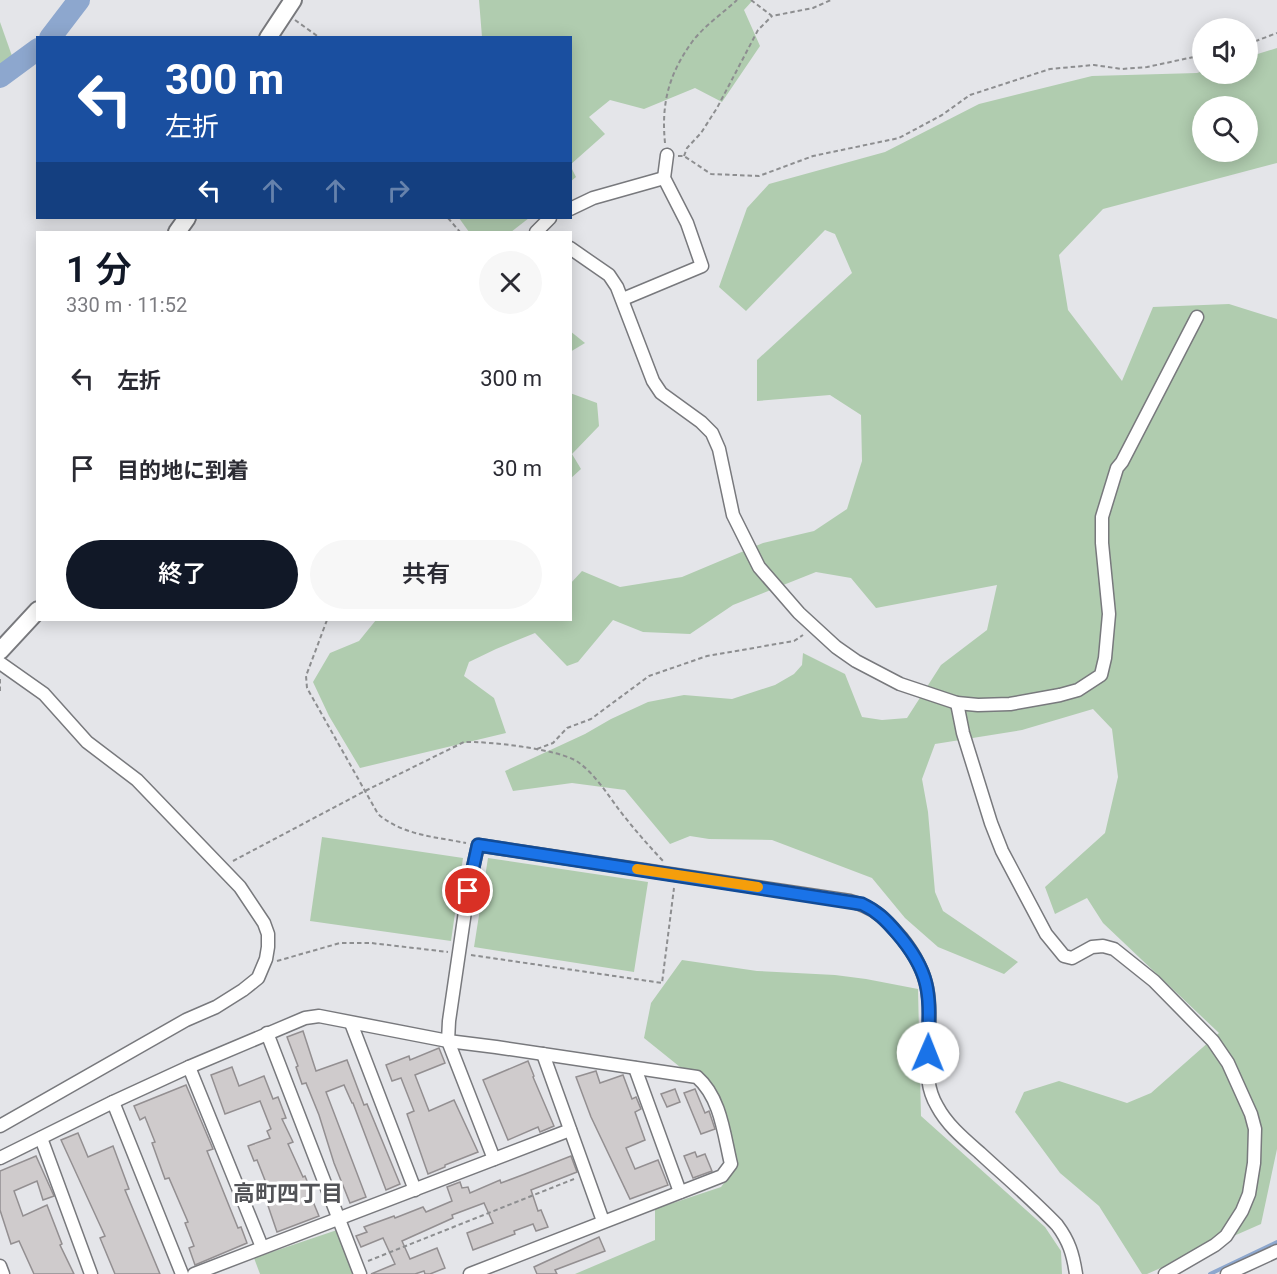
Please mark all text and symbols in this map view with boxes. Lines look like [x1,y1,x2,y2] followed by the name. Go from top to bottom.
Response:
[1192,18,1258,162] map controls
[1192,18,1258,84] button: sound
[165,55,284,104] text: 300 m
[66,60,144,138] icon: left
[1192,96,1258,162] button: search
[165,111,219,143] text: 左折
[193,174,226,207] icon: left
[256,174,289,207] icon: ahead
[319,174,352,207] icon: ahead
[382,174,415,207] icon: right
[66,249,132,291] text: 1 分
[479,251,542,314] button: close
[66,293,187,317] text: 330 m · 11:52
[66,362,99,395] icon: left
[480,366,542,391] text: 300 m
[117,368,161,393] text: 左折
[66,452,99,485] icon: arrive
[493,456,542,481] text: 30 m
[117,458,249,483] text: 目的地に到着
[66,540,298,609] button: 終了
[310,540,542,609] button: 共有
[442,865,493,916] pin
[451,874,484,907] icon: arrive
[896,1021,960,1085] position arrow
[233,1181,343,1206] district label: 高町四丁目

